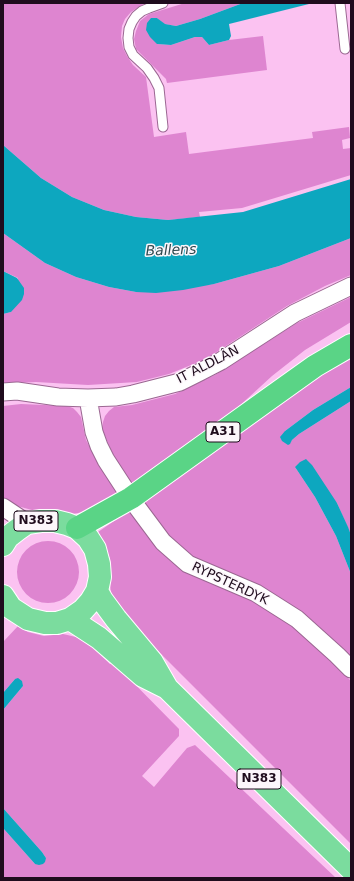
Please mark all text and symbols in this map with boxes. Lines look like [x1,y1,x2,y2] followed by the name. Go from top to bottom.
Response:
[145,242,197,260] water label: Ballens
[174,343,242,387] street label: IT ALDLÂN
[206,422,240,442] road number: A31
[14,511,58,531] road number: N383
[189,559,271,609] street label: RYPSTERDYK
[237,769,281,789] road number: N383

